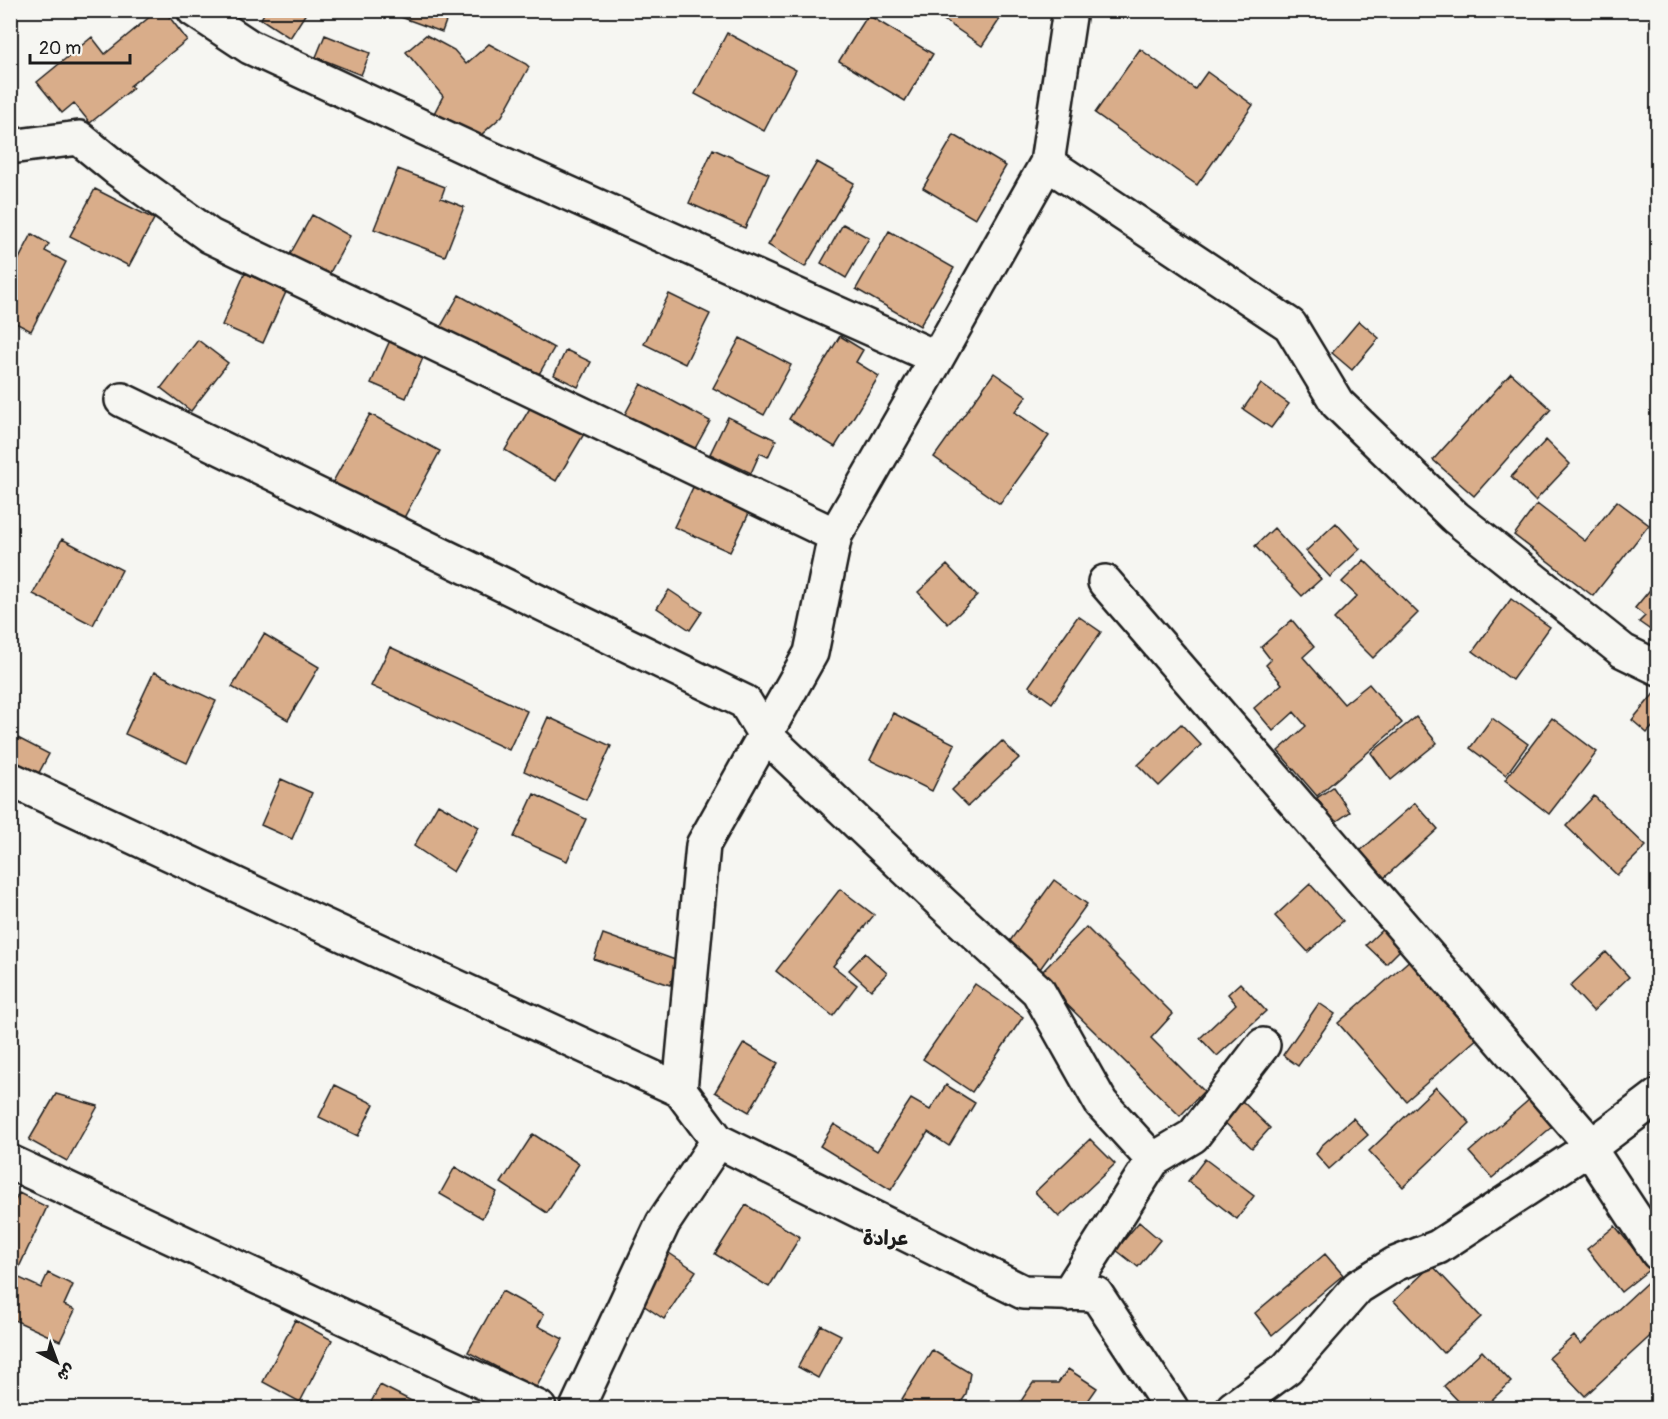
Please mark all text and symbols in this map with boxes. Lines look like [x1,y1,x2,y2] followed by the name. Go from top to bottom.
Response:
[30,27,130,65] scale bar
[39,37,81,60] text: 20 m
[863,1226,909,1251] district label: عرادة
[27,1332,87,1392] north arrow
[53,1359,79,1386] text: ش

